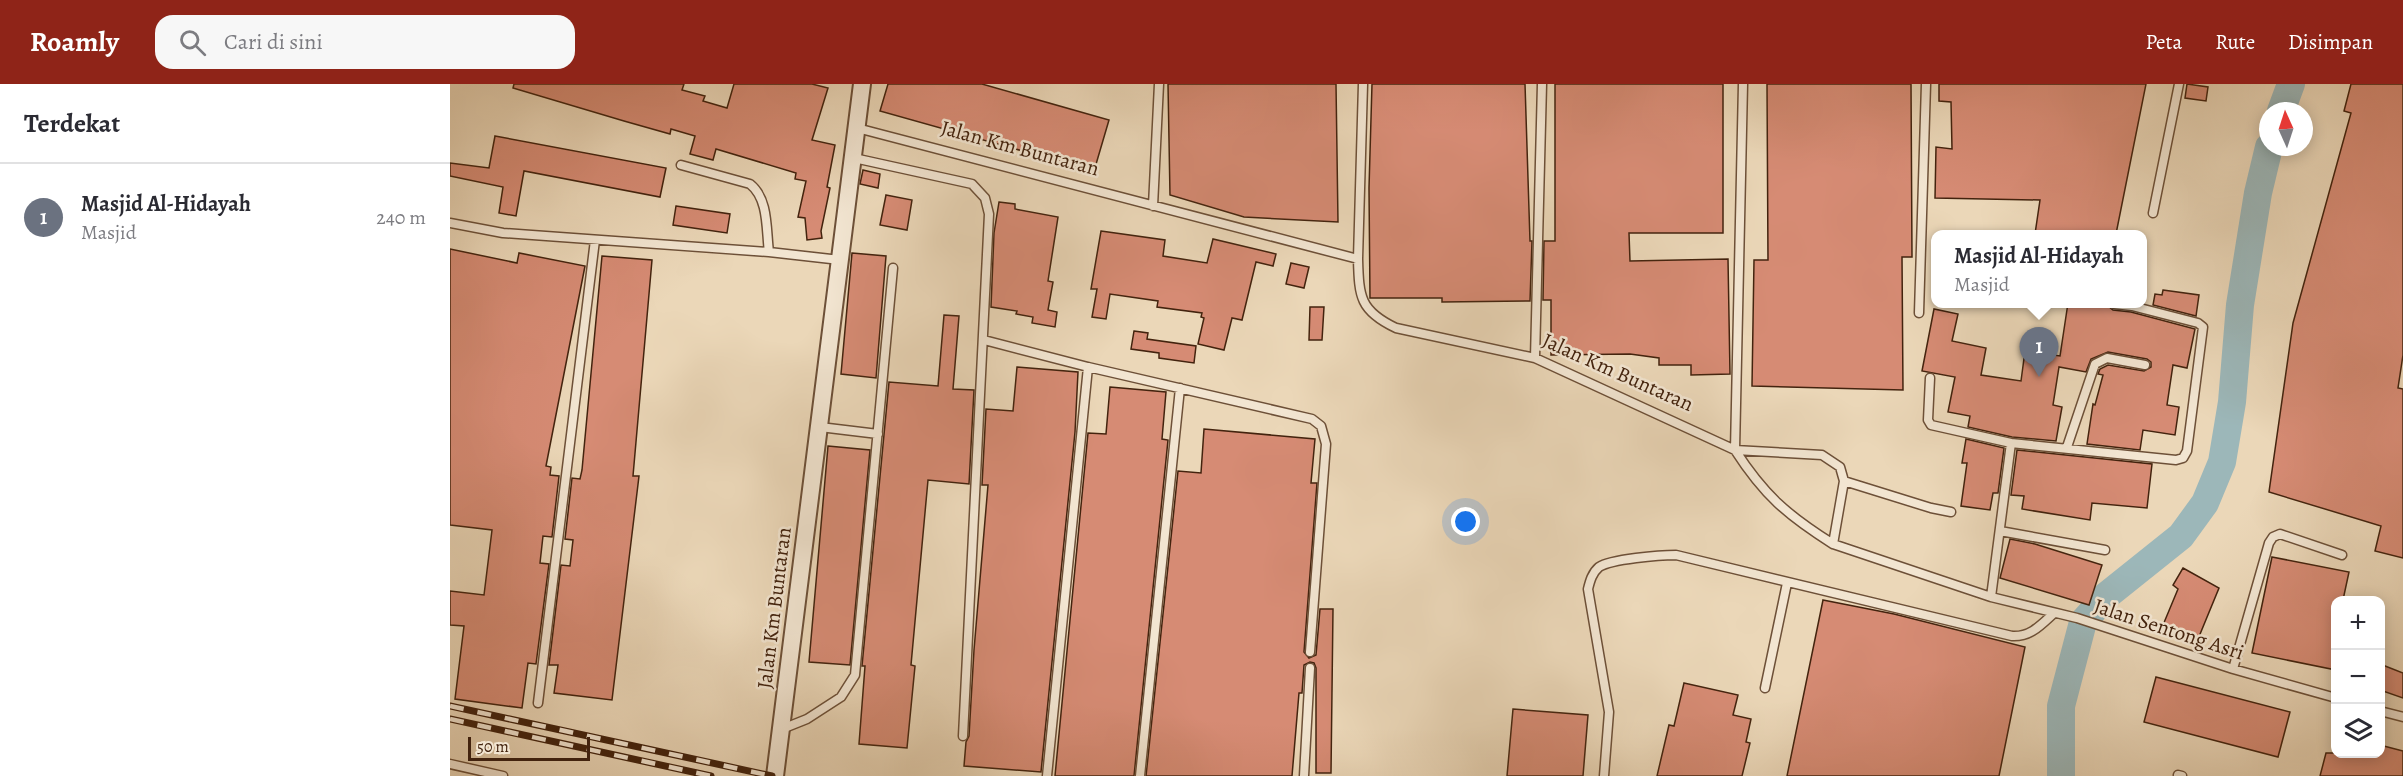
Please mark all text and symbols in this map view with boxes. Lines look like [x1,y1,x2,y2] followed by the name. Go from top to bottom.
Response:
[155,15,575,69] search box
[30,23,119,61] text: Roamly
[176,26,209,59] icon: search
[224,27,323,57] text: Cari di sini
[2145,28,2182,56] text: Peta
[2215,28,2255,56] text: Rute
[2288,28,2373,56] text: Disimpan
[2259,102,2313,156] north arrow
[24,106,120,141] text: Terdekat
[938,113,1102,183] street label: Jalan Km Buntaran
[81,189,251,219] text: Masjid Al-Hidayah
[40,204,47,231] text: 1
[376,204,426,231] text: 240 m
[81,219,136,246] text: Masjid
[1931,230,2147,308] popup
[1954,241,2124,271] text: Masjid Al-Hidayah
[1954,271,2010,298] text: Masjid
[1538,326,1698,418] street label: Jalan Km Buntaran
[2020,328,2058,377] pin: 1
[1451,507,1480,536] your location
[750,526,798,690] street label: Jalan Km Buntaran
[2090,592,2248,667] street label: Jalan Sentong Asri
[2331,596,2385,758] map controls
[2331,596,2385,650] button: +
[2331,650,2385,704] button: −
[2331,704,2385,758] button: layers
[468,734,590,762] scale bar
[477,736,509,758] text: 50 m

